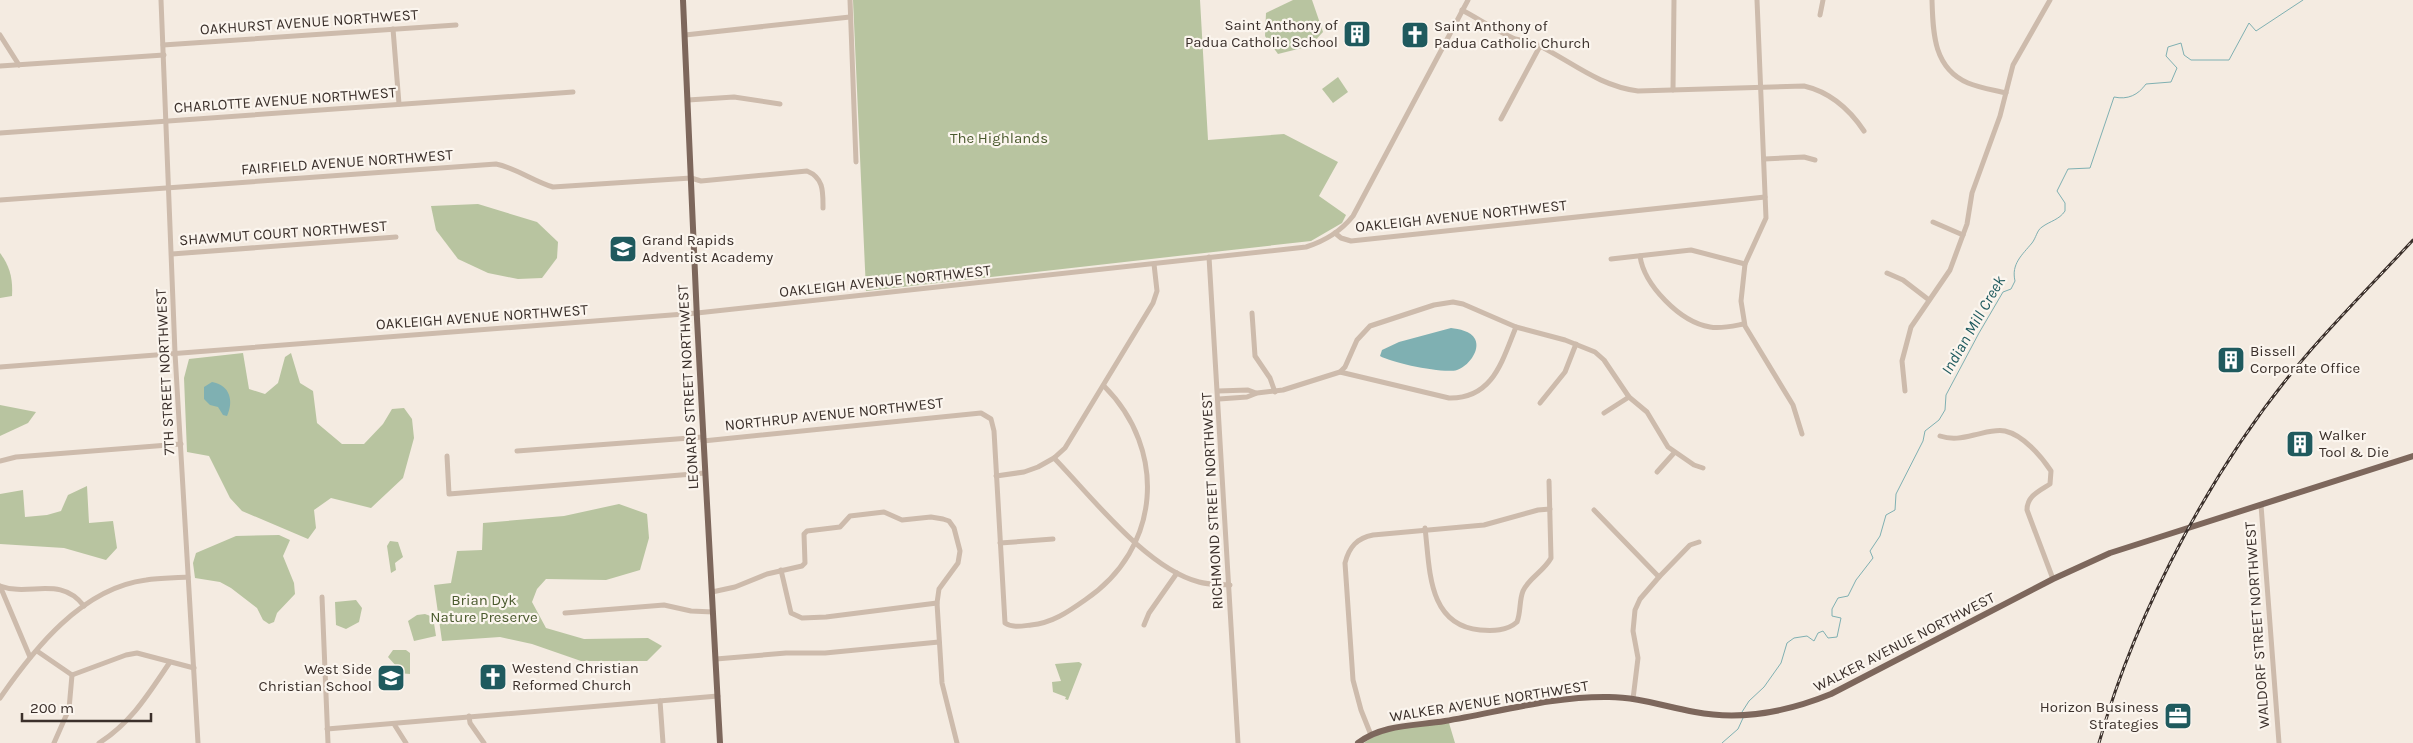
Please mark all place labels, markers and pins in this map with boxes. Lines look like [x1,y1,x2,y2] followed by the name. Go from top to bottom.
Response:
[1185,16,1339,51] place label: Saint Anthony of Padua Catholic School
[1434,17,1590,52] place label: Saint Anthony of Padua Catholic Church
[1342,19,1372,49] building icon: Saint Anthony of Padua Catholic School
[1400,20,1430,50] church icon: Saint Anthony of Padua Catholic Church
[642,231,773,266] place label: Grand Rapids Adventist Academy
[608,234,638,264] school or university icon: Grand Rapids Adventist Academy
[2250,342,2360,377] place label: Bissell Corporate Office
[2216,345,2246,375] building icon: Bissell Corporate Office
[2319,426,2389,461] place label: Walker Tool & Die
[2285,429,2315,459] building icon: Walker Tool & Die
[512,659,639,694] place label: Westend Christian Reformed Church
[259,660,372,695] place label: West Side Christian School
[478,662,508,692] church icon: Westend Christian Reformed Church
[376,663,406,693] school or university icon: West Side Christian School
[2040,698,2159,733] place label: Horizon Business Strategies
[2163,701,2193,731] office icon: Horizon Business Strategies

